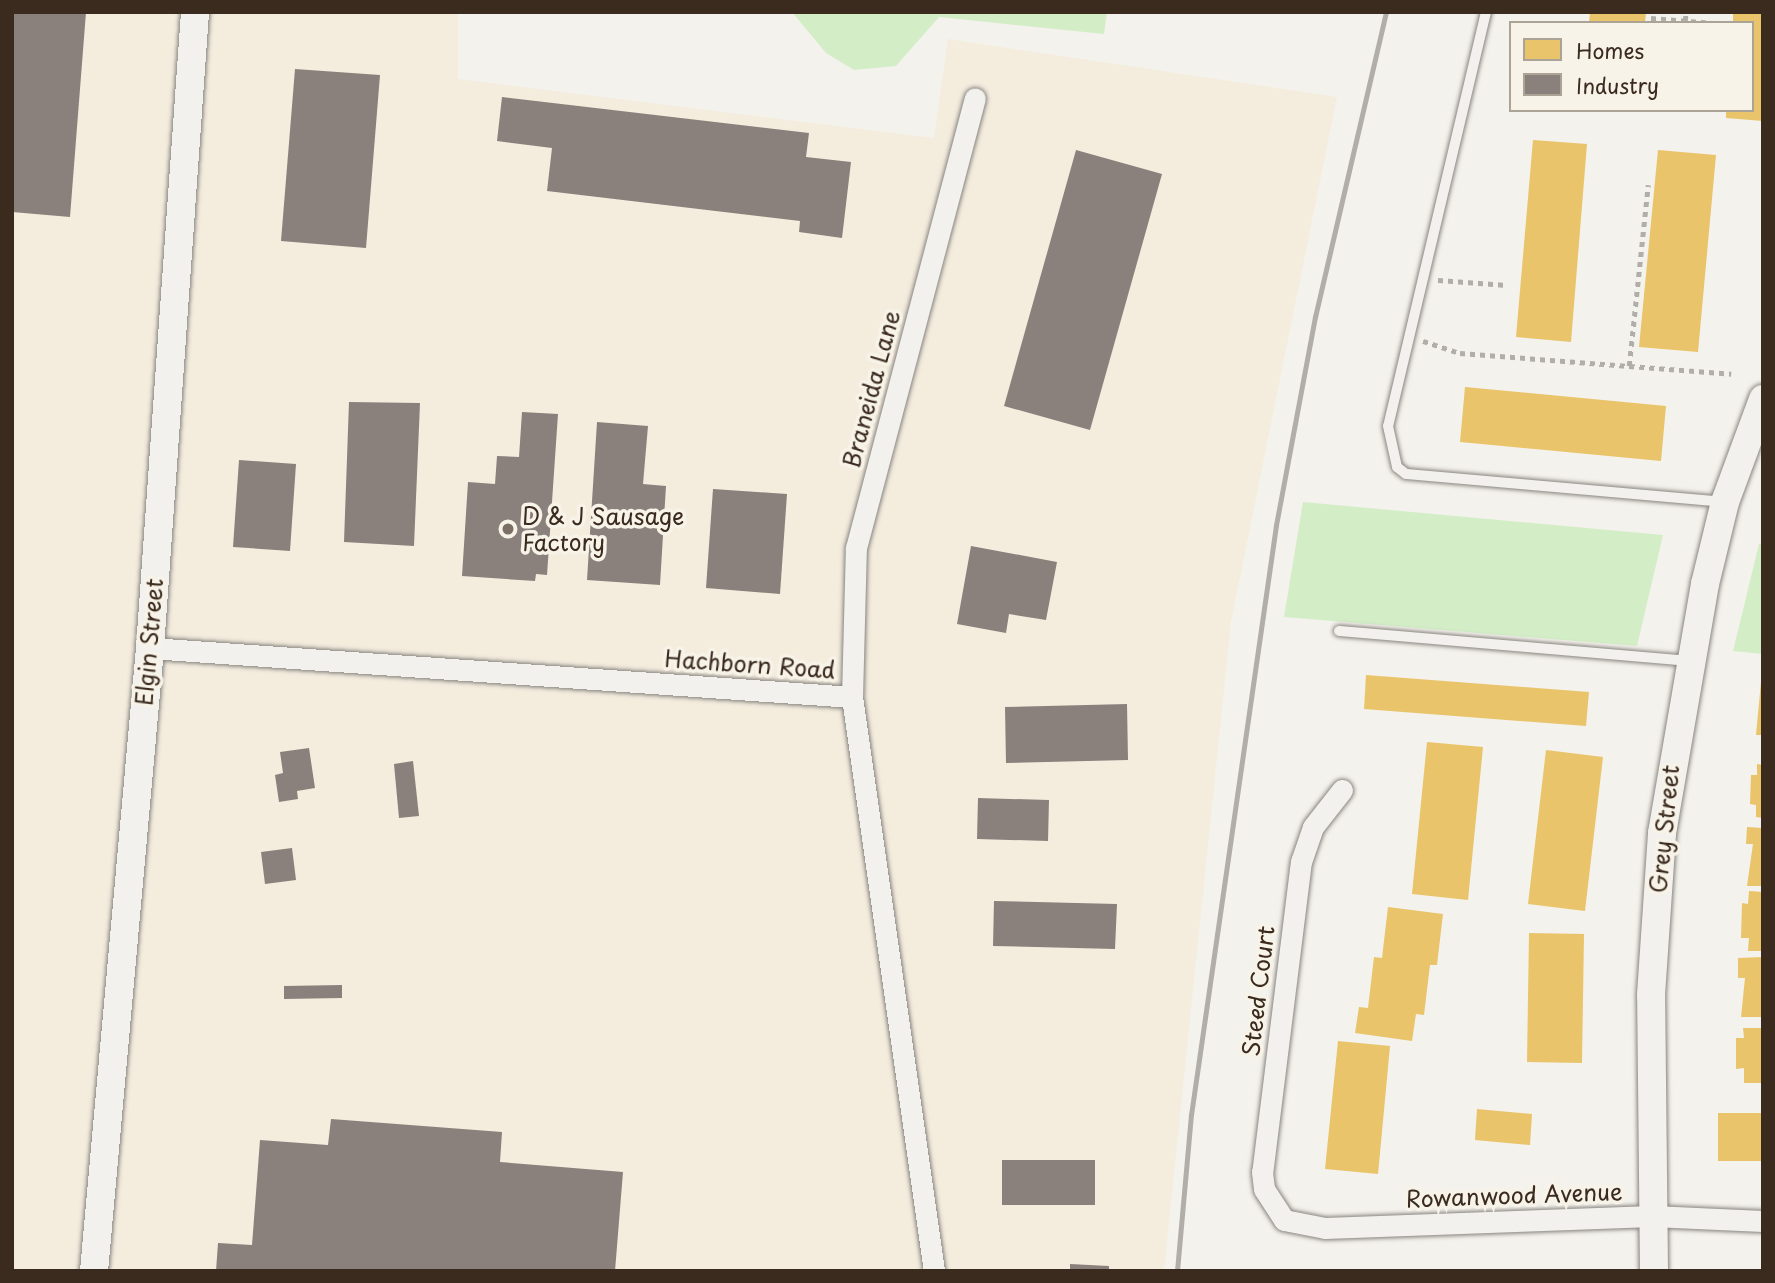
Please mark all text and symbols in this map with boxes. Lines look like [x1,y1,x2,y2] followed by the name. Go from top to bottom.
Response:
[1509,21,1754,112] legend
[1576,34,1644,66] text: Homes
[1576,69,1659,101] text: Industry
[837,308,905,470] street label: Braneida Lane
[522,502,686,556] place label: D & J Sausage Factory
[500,521,516,537] marker: D & J Sausage Factory
[130,576,168,708] street label: Elgin Street
[664,644,836,684] street label: Hachborn Road
[1643,763,1685,895] street label: Grey Street
[1236,923,1280,1059] street label: Steed Court
[1405,1177,1623,1213] street label: Rowanwood Avenue

